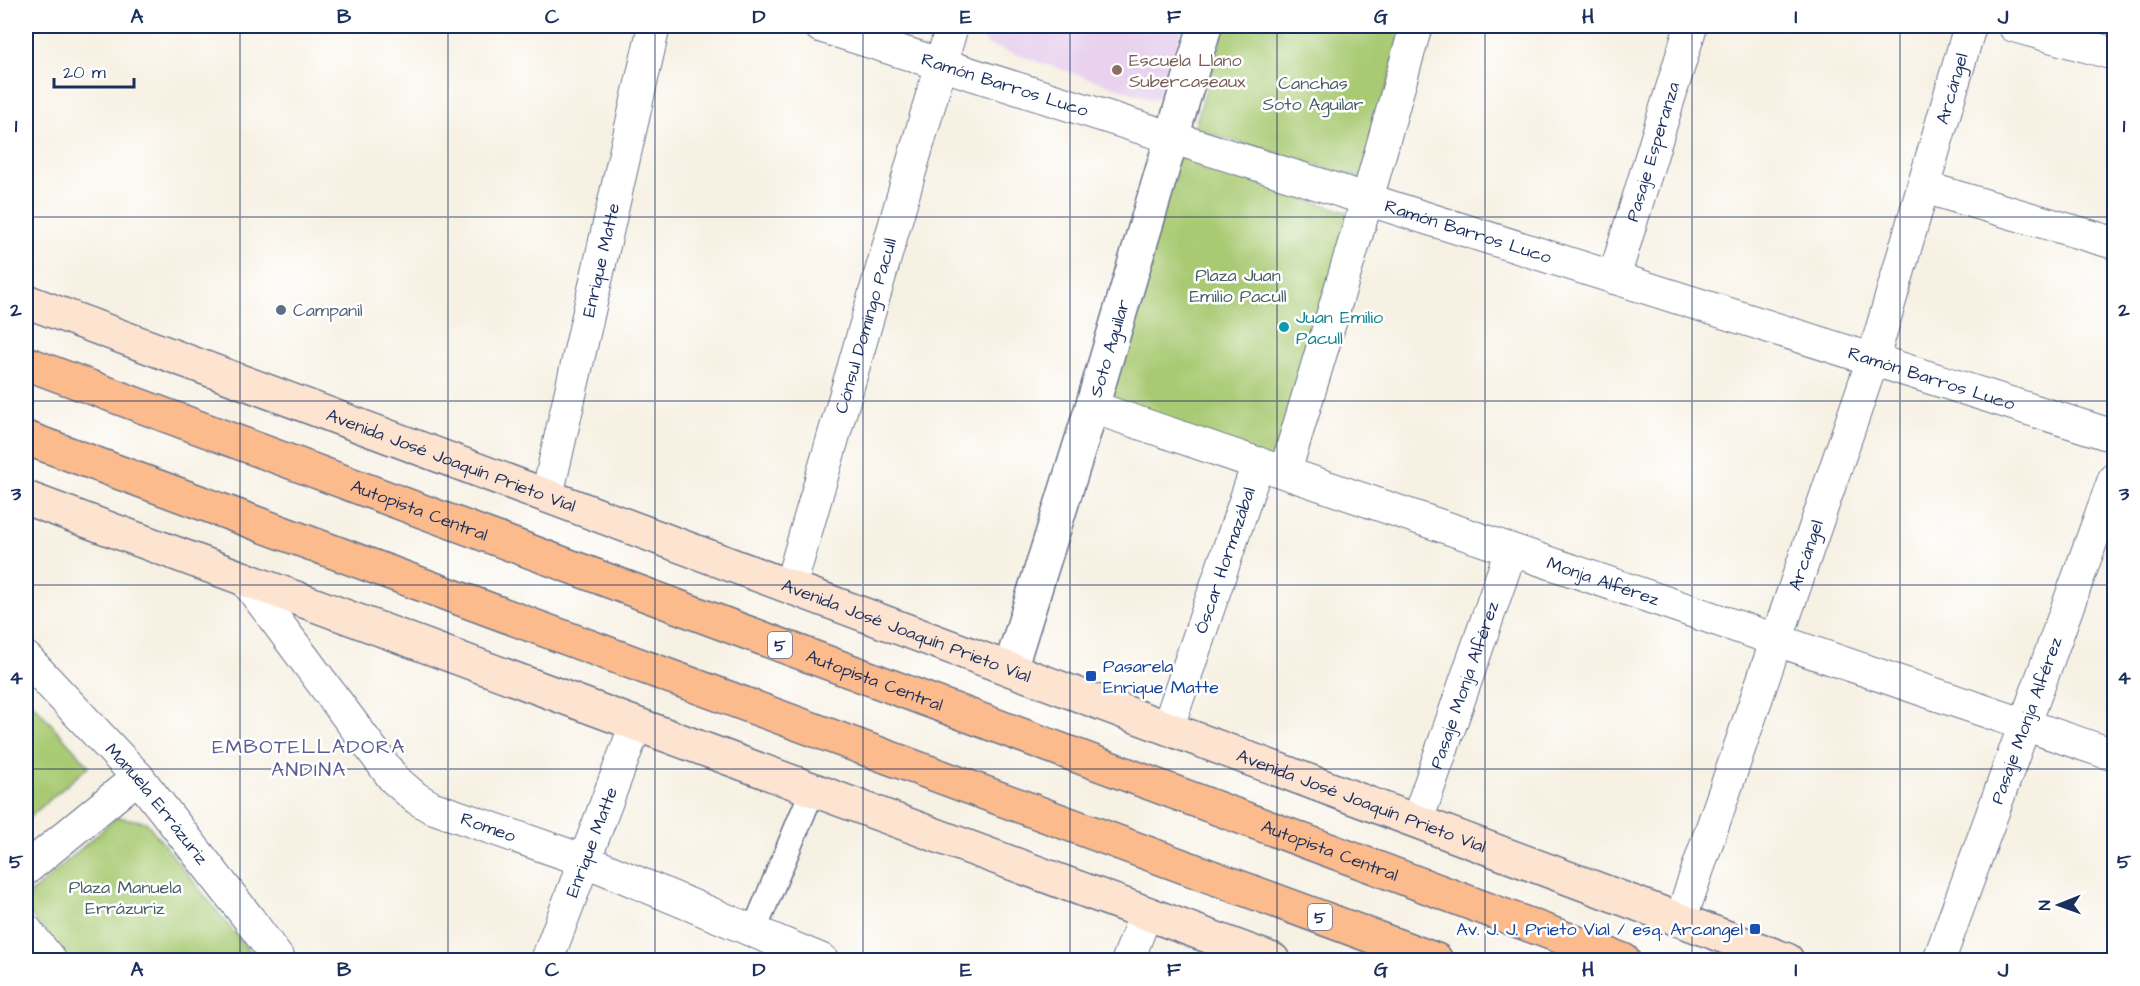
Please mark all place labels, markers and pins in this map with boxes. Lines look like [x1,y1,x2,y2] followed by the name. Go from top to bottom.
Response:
[1129,48,1246,94] place label: Escuela Llano Subercaseaux
[1110,63,1124,77] marker: Escuela Llano Subercaseaux
[293,298,363,323] place label: Campanil
[274,303,288,317] marker: Campanil
[1296,305,1383,351] place label: Juan Emilio Pacull
[1277,320,1291,334] marker: Juan Emilio Pacull
[1103,654,1219,700] place label: Pasarela Enrique Matte
[1084,669,1098,683] marker: Pasarela Enrique Matte
[1456,917,1743,943] place label: Av. J. J. Prieto Vial / esq. Arcangel
[1748,922,1762,936] marker: Av. J. J. Prieto Vial / esq. Arcangel

